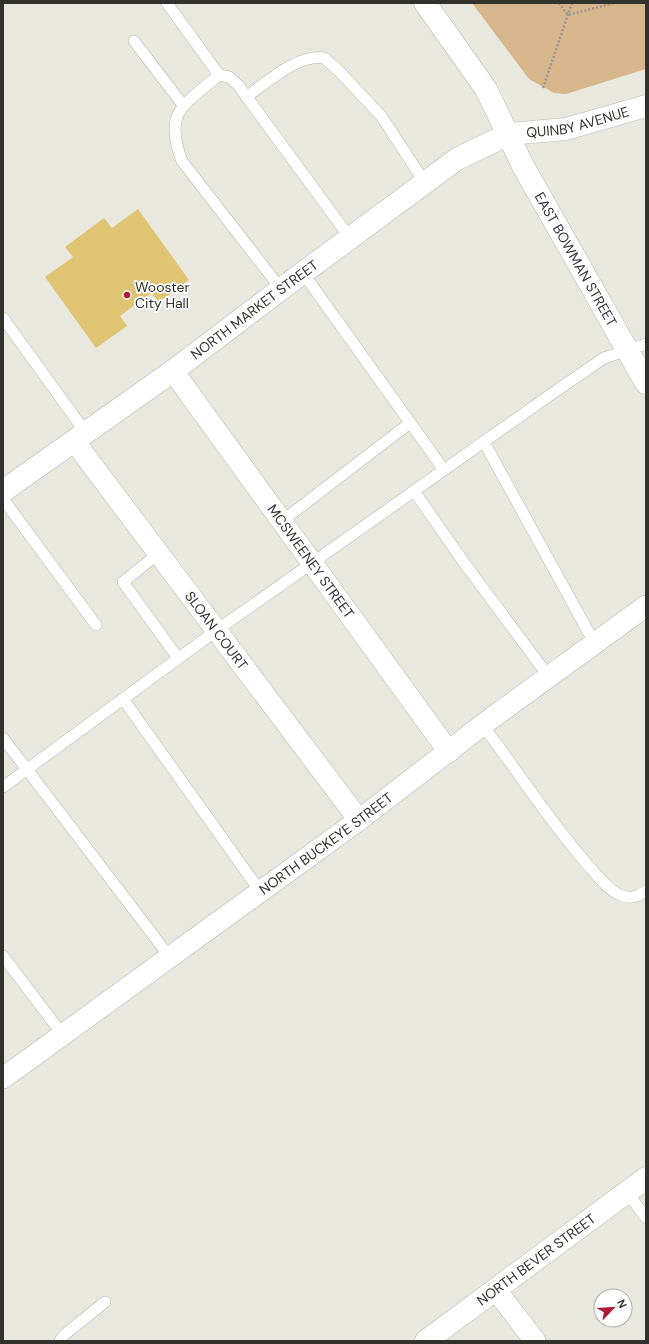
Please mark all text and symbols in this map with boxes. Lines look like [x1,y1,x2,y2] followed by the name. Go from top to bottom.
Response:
[526,102,631,141] street label: QUINBY AVENUE
[531,189,621,330] street label: EAST BOWMAN STREET
[187,256,322,363] street label: NORTH MARKET STREET
[135,278,190,312] place label: Wooster City Hall
[122,290,132,300] marker: Wooster City Hall
[264,501,358,622] street label: MCSWEENEY STREET
[181,588,252,673] street label: SLOAN COURT
[255,788,396,898] street label: NORTH BUCKEYE STREET
[473,1209,599,1309] street label: NORTH BEVER STREET
[593,1288,633,1328] north arrow
[614,1297,630,1310] text: N

